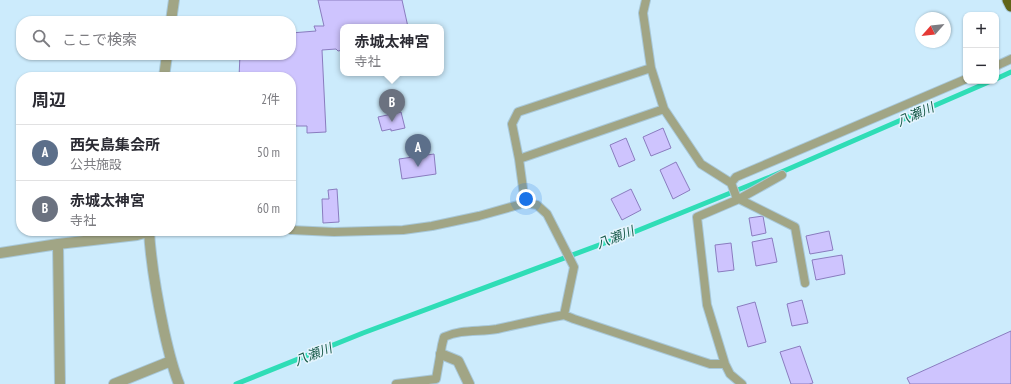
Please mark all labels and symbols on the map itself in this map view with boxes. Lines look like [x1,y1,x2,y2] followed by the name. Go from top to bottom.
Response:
[915,12,951,48] north arrow
[379,89,405,122] pin: B
[894,98,938,130] water label: 八瀬川
[405,134,431,167] pin: A
[516,189,536,209] your location
[594,222,638,252] water label: 八瀬川
[292,339,336,369] water label: 八瀬川

